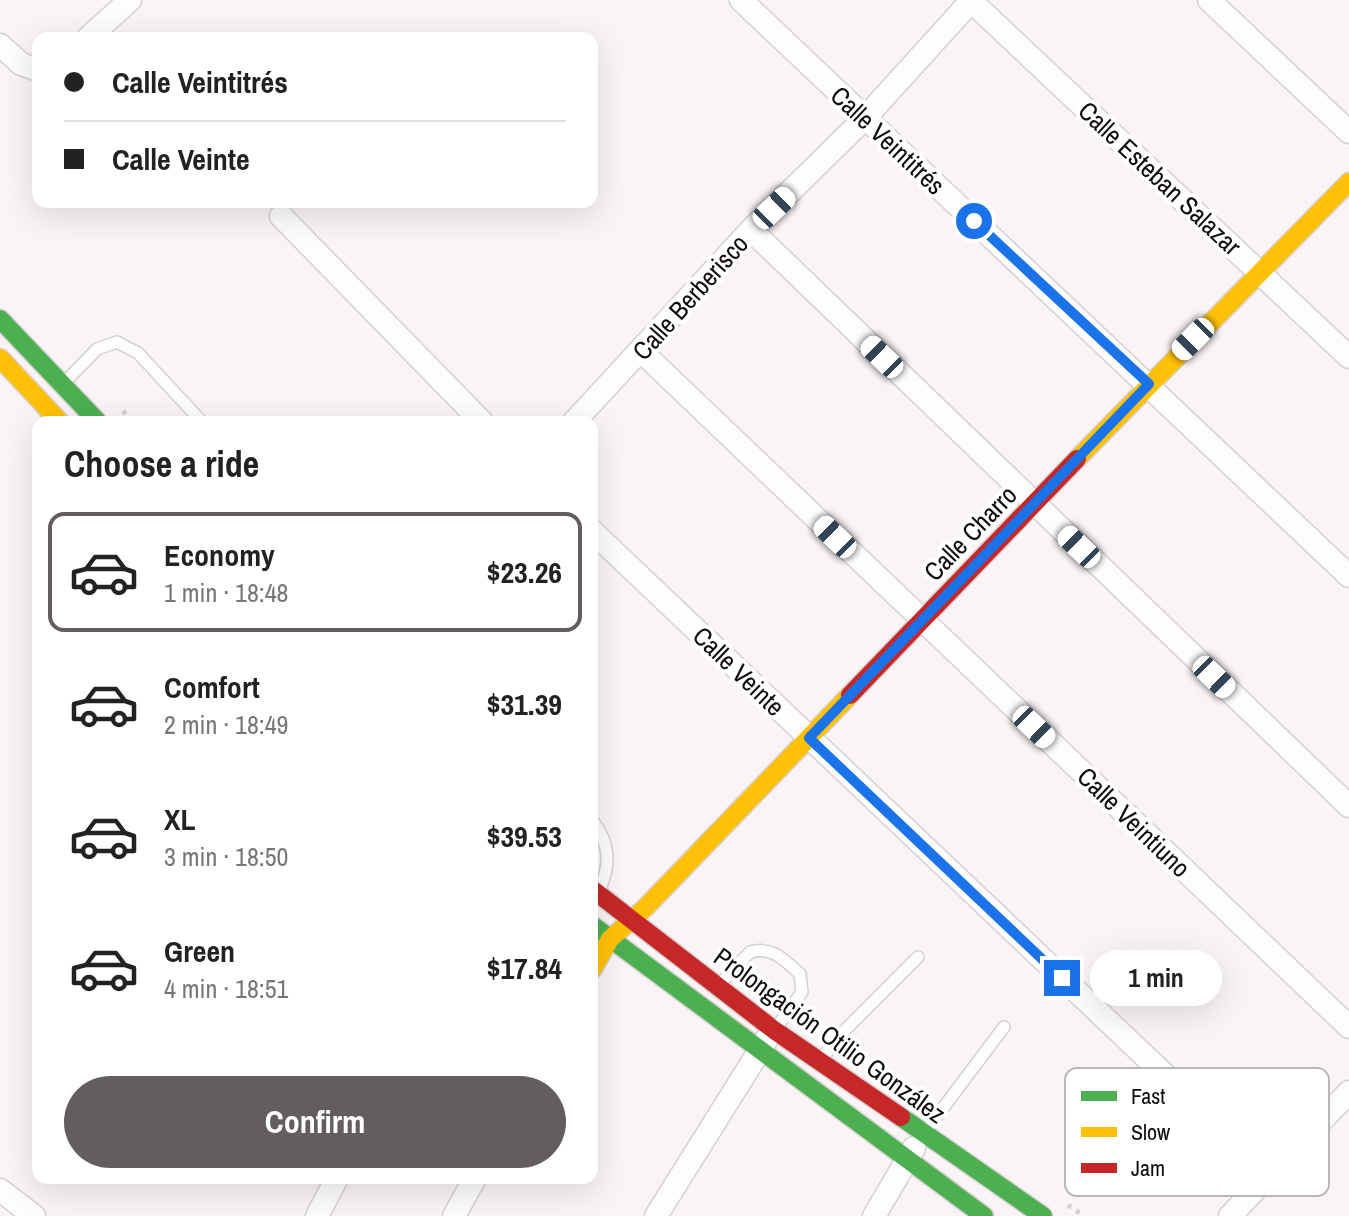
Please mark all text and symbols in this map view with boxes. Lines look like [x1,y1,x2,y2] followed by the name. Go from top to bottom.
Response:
[112,62,288,102] text: Calle Veintitrés
[823,78,953,202] street label: Calle Veintitrés
[1071,93,1249,263] street label: Calle Esteban Salazar
[112,139,250,179] text: Calle Veinte
[748,183,800,233] car
[956,203,992,239] route start
[624,227,756,367] street label: Calle Berberisco
[1168,314,1218,364] car
[856,332,908,382] car
[64,440,259,488] text: Choose a ride
[916,478,1024,588] street label: Calle Charro
[809,512,861,562] car
[1053,522,1105,572] car
[164,535,275,575] text: Economy
[68,536,140,608] icon: car
[487,552,562,592] text: $23.26
[164,575,288,610] text: 1 min · 18:48
[685,618,793,724] street label: Calle Veinte
[1188,652,1240,702] car
[164,667,260,707] text: Comfort
[68,668,140,740] icon: car
[487,684,562,724] text: $31.39
[1008,702,1060,752] car
[164,707,288,742] text: 2 min · 18:49
[1070,759,1198,885] street label: Calle Veintiuno
[164,799,195,839] text: XL
[68,800,140,872] icon: car
[487,816,562,856] text: $39.53
[164,839,288,874] text: 3 min · 18:50
[164,931,235,971] text: Green
[68,932,140,1004] icon: car
[707,939,953,1131] street label: Prolongación Otilio González
[487,948,562,988] text: $17.84
[1090,950,1222,1006] callout: 1 min
[1044,960,1080,996] route end
[1128,960,1184,995] text: 1 min
[164,971,288,1006] text: 4 min · 18:51
[1065,1068,1329,1196] legend
[64,1076,566,1168] button: Confirm
[1131,1081,1165,1111] text: Fast
[1131,1117,1170,1147] text: Slow
[1131,1153,1165,1183] text: Jam

